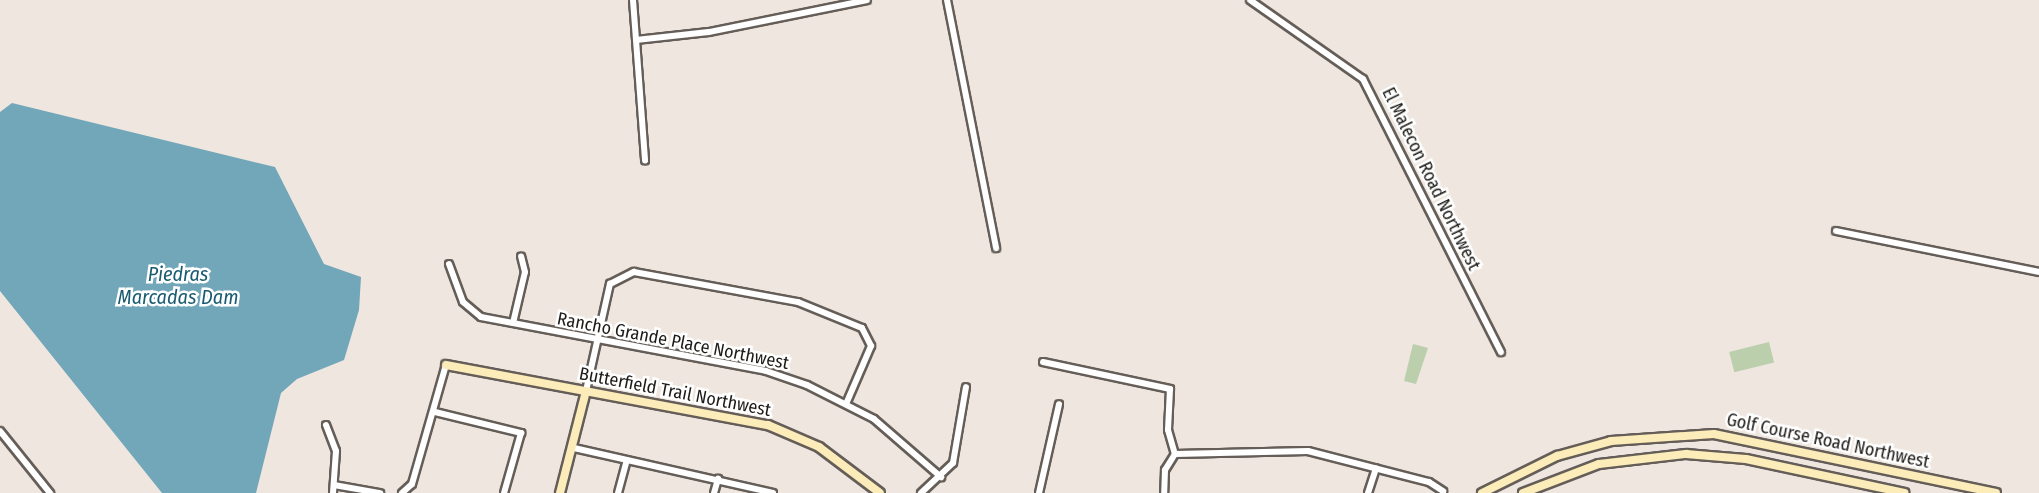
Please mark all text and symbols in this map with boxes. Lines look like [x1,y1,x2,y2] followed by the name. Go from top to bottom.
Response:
[1377,84,1485,274] street label: El Malecon Road Northwest
[118,263,238,310] water label: Piedras Marcadas Dam
[555,308,791,374] street label: Rancho Grande Place Northwest
[577,363,773,421] street label: Butterfield Trail Northwest
[1725,409,1931,473] street label: Golf Course Road Northwest

